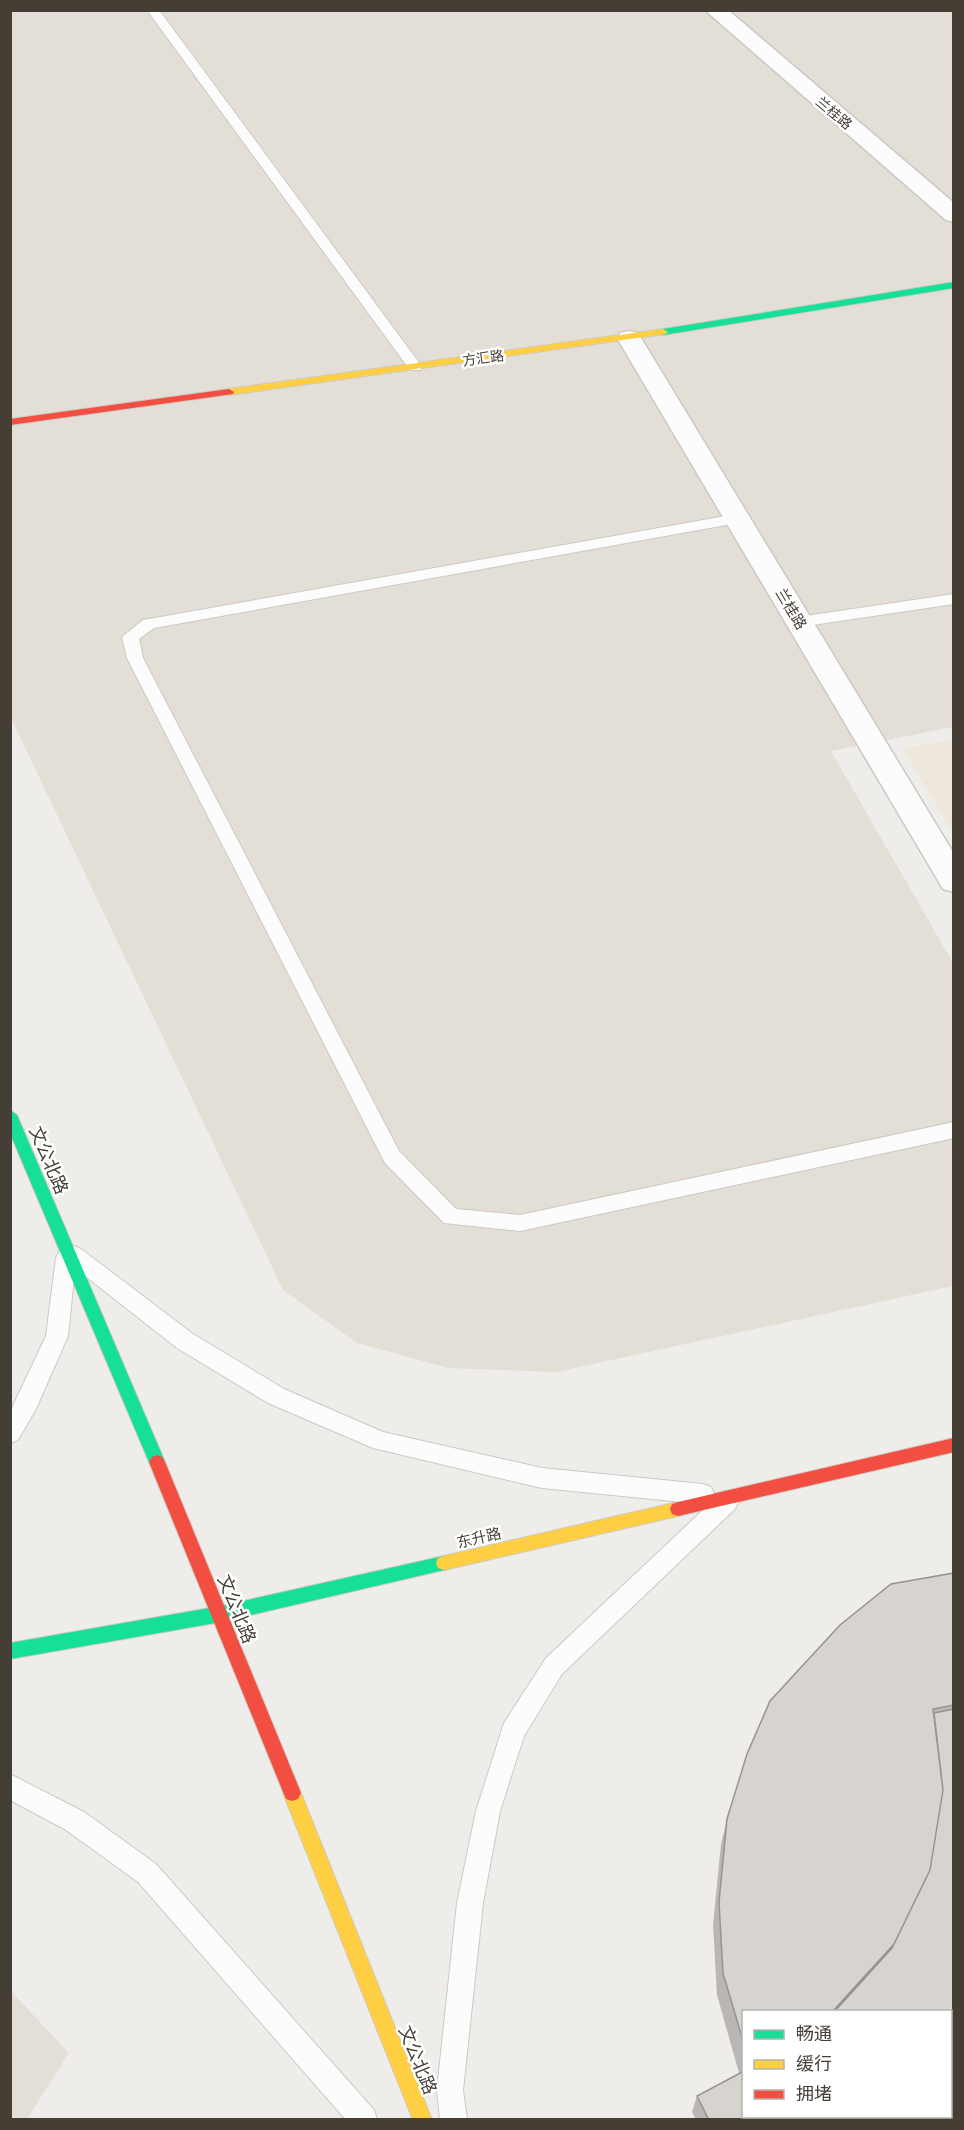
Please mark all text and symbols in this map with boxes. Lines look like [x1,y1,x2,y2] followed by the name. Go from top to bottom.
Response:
[813,93,855,133] street label: 兰桂路
[461,347,505,369] street label: 方汇路
[772,585,810,633] street label: 兰桂路
[25,1123,73,1197] street label: 文公北路
[455,1524,503,1552] street label: 东升路
[214,1572,260,1646] street label: 文公北路
[742,2010,952,2118] legend
[395,2023,441,2097] street label: 文公北路
[796,2023,832,2044] text: 畅通
[796,2053,832,2074] text: 缓行
[796,2083,832,2104] text: 拥堵

